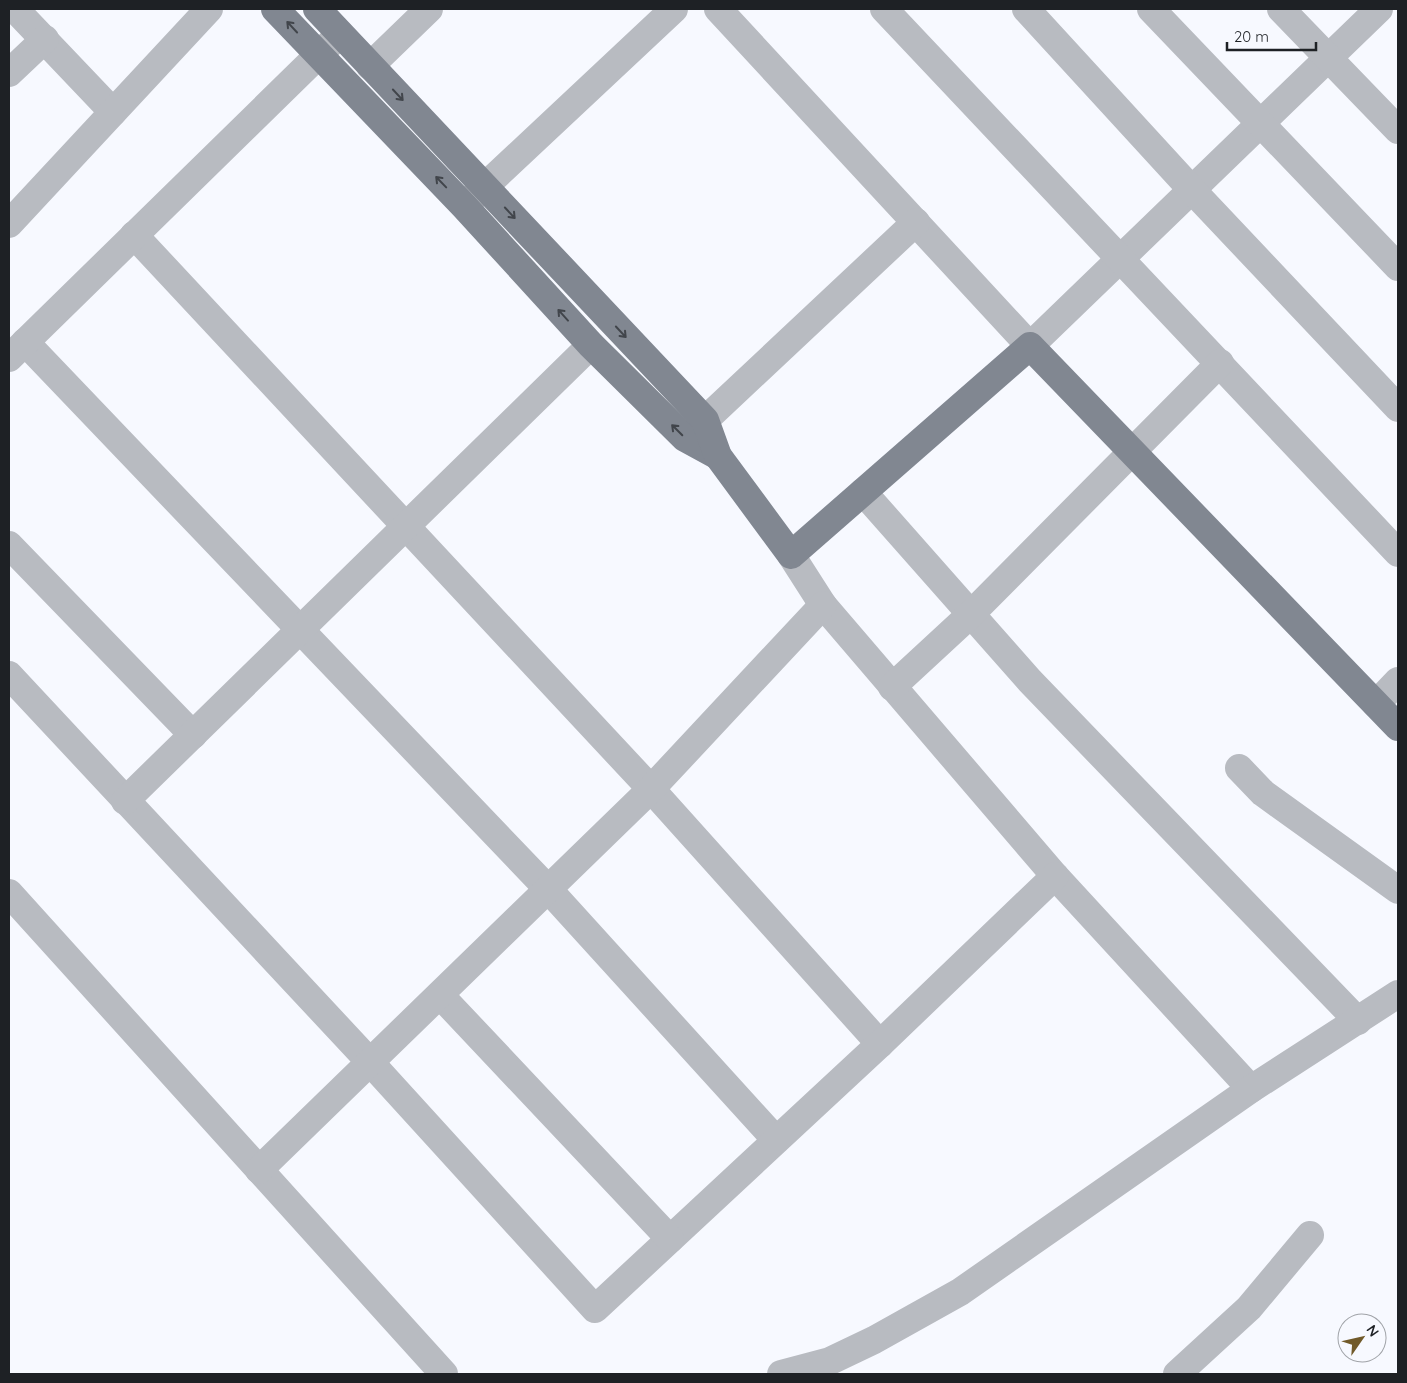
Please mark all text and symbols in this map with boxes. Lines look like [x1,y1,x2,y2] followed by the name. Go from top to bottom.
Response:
[1227,20,1316,52] scale bar
[286,21,298,33] one-way arrow
[1234,27,1269,46] text: 20 m
[392,89,404,102] one-way arrow
[435,176,447,188] one-way arrow
[504,207,516,220] one-way arrow
[557,308,569,321] one-way arrow
[615,325,627,338] one-way arrow
[671,424,683,436] one-way arrow
[1337,1313,1387,1363] north arrow
[1362,1321,1383,1340] text: N

